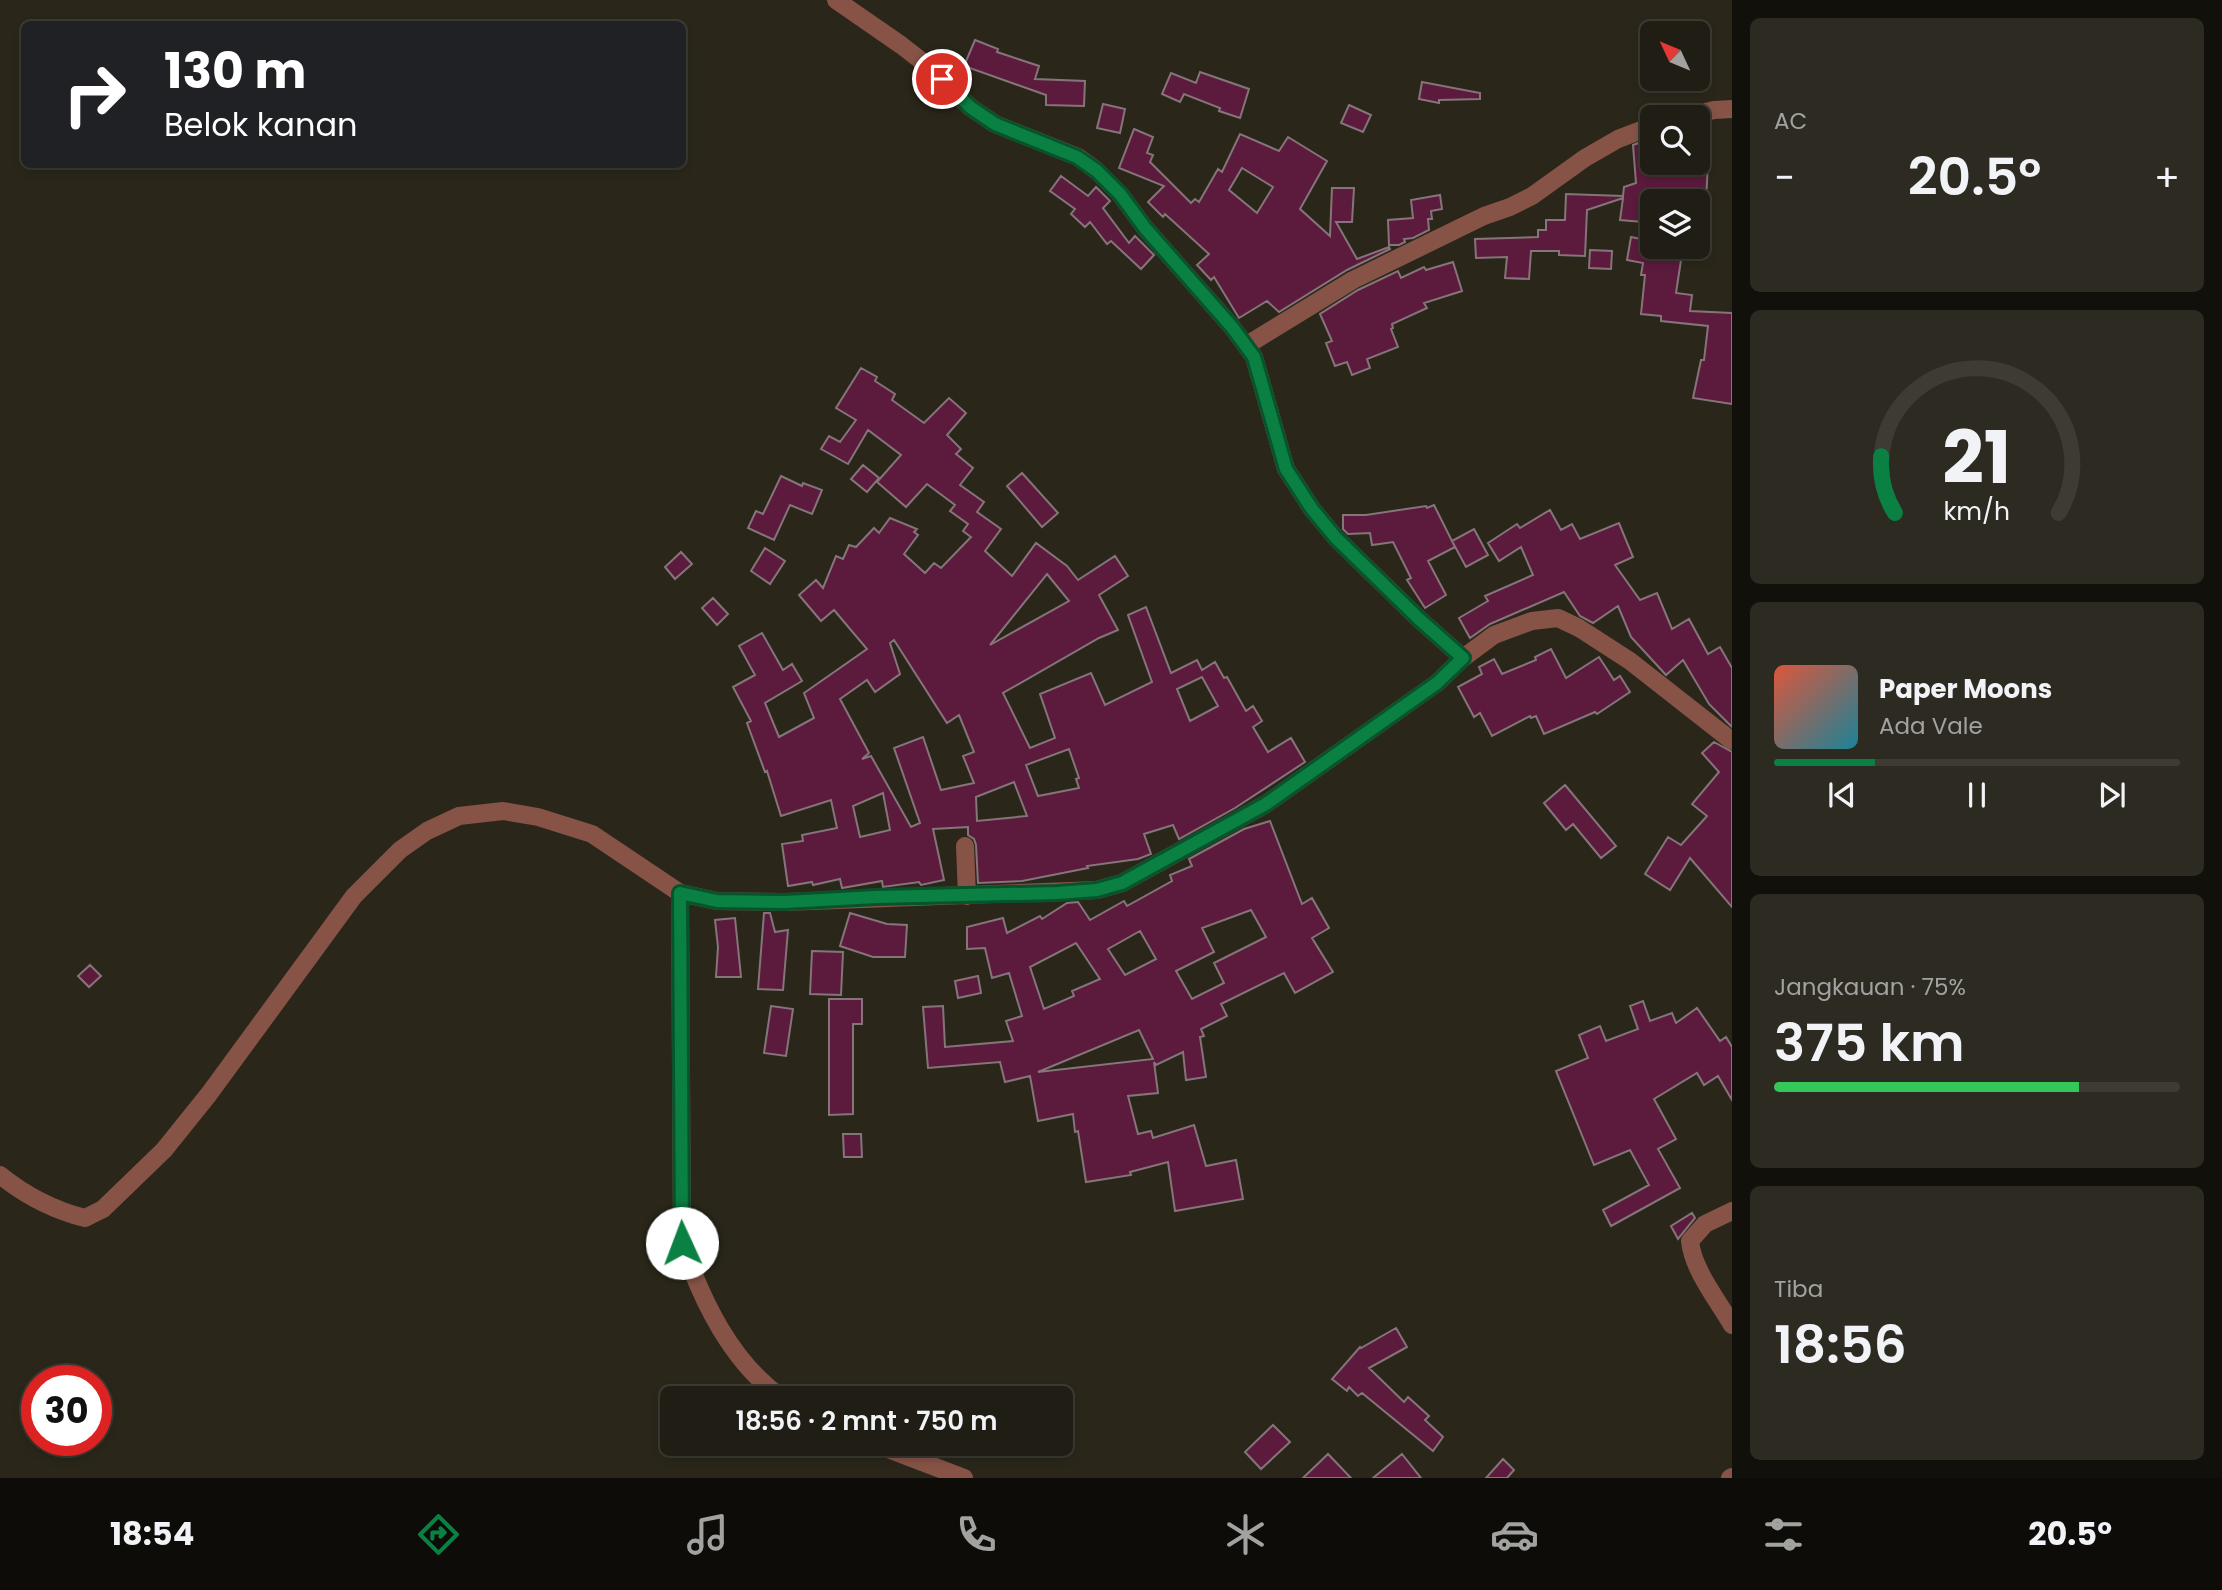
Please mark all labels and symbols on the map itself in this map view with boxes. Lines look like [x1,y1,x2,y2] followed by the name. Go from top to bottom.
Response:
[1640,21,1710,91] north arrow
[912,49,972,109] pin
[645,1206,719,1280] position arrow
[21,1365,112,1456] speed limit sign: 30

